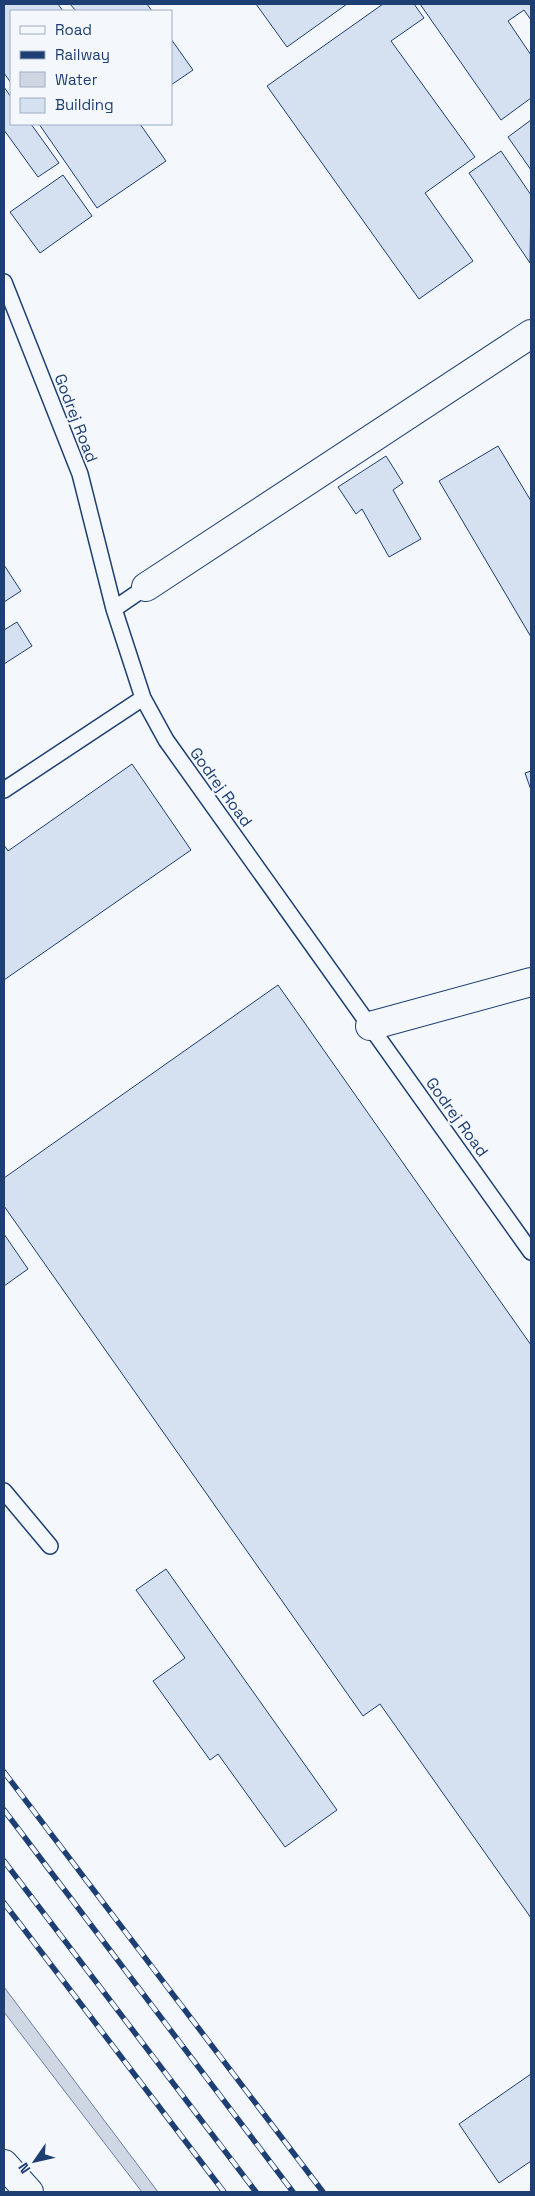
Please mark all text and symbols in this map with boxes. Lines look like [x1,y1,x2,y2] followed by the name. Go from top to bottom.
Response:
[10,10,172,125] legend
[55,20,92,39] text: Road
[55,45,110,64] text: Railway
[55,70,98,89] text: Water
[55,95,114,114] text: Building
[49,371,103,465] street label: Godrej Road
[185,743,257,831] street label: Godrej Road
[421,1073,493,1161] street label: Godrej Road
[10,2136,60,2186] north arrow
[14,2159,34,2177] text: N

